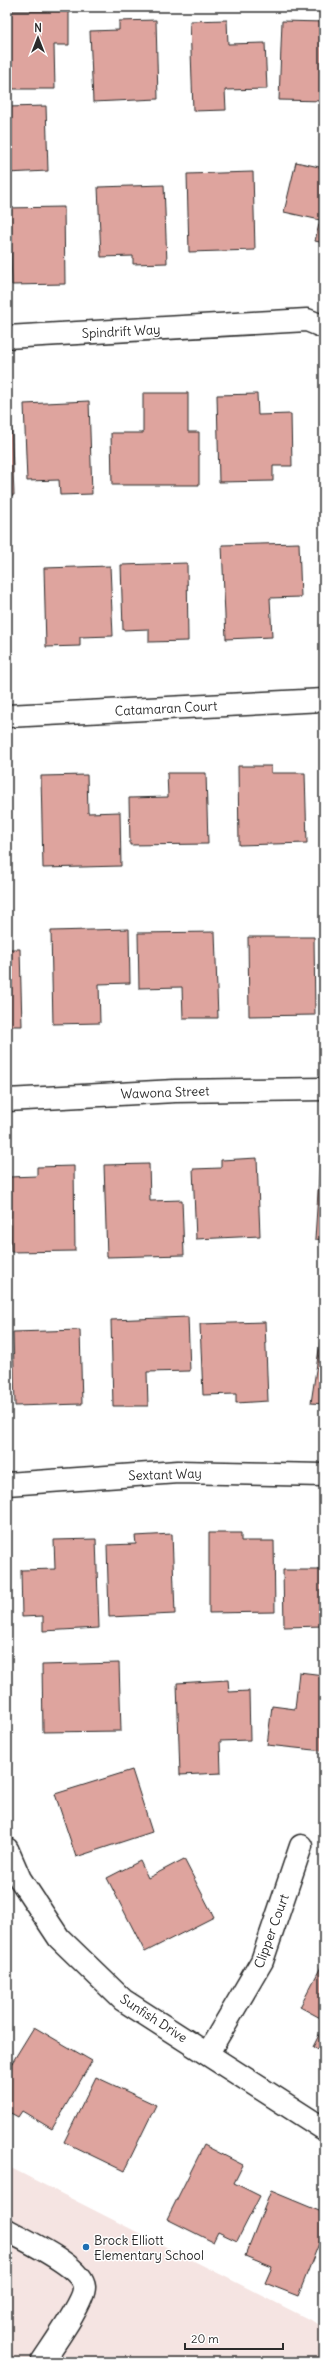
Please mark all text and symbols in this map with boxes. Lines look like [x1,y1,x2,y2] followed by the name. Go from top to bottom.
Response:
[18,18,58,58] north arrow
[34,21,42,35] text: N
[81,321,161,342] street label: Spindrift Way
[114,697,218,720] street label: Catamaran Court
[120,1082,210,1103] street label: Wawona Street
[128,1465,202,1484] street label: Sextant Way
[250,1891,293,1971] street label: Clipper Court
[117,1990,191,2046] street label: Sunfish Drive
[94,2232,204,2264] place label: Brock Elliott Elementary School
[81,2242,91,2252] marker: Brock Elliott Elementary School
[185,2325,283,2351] scale bar
[191,2331,219,2346] text: 20 m

